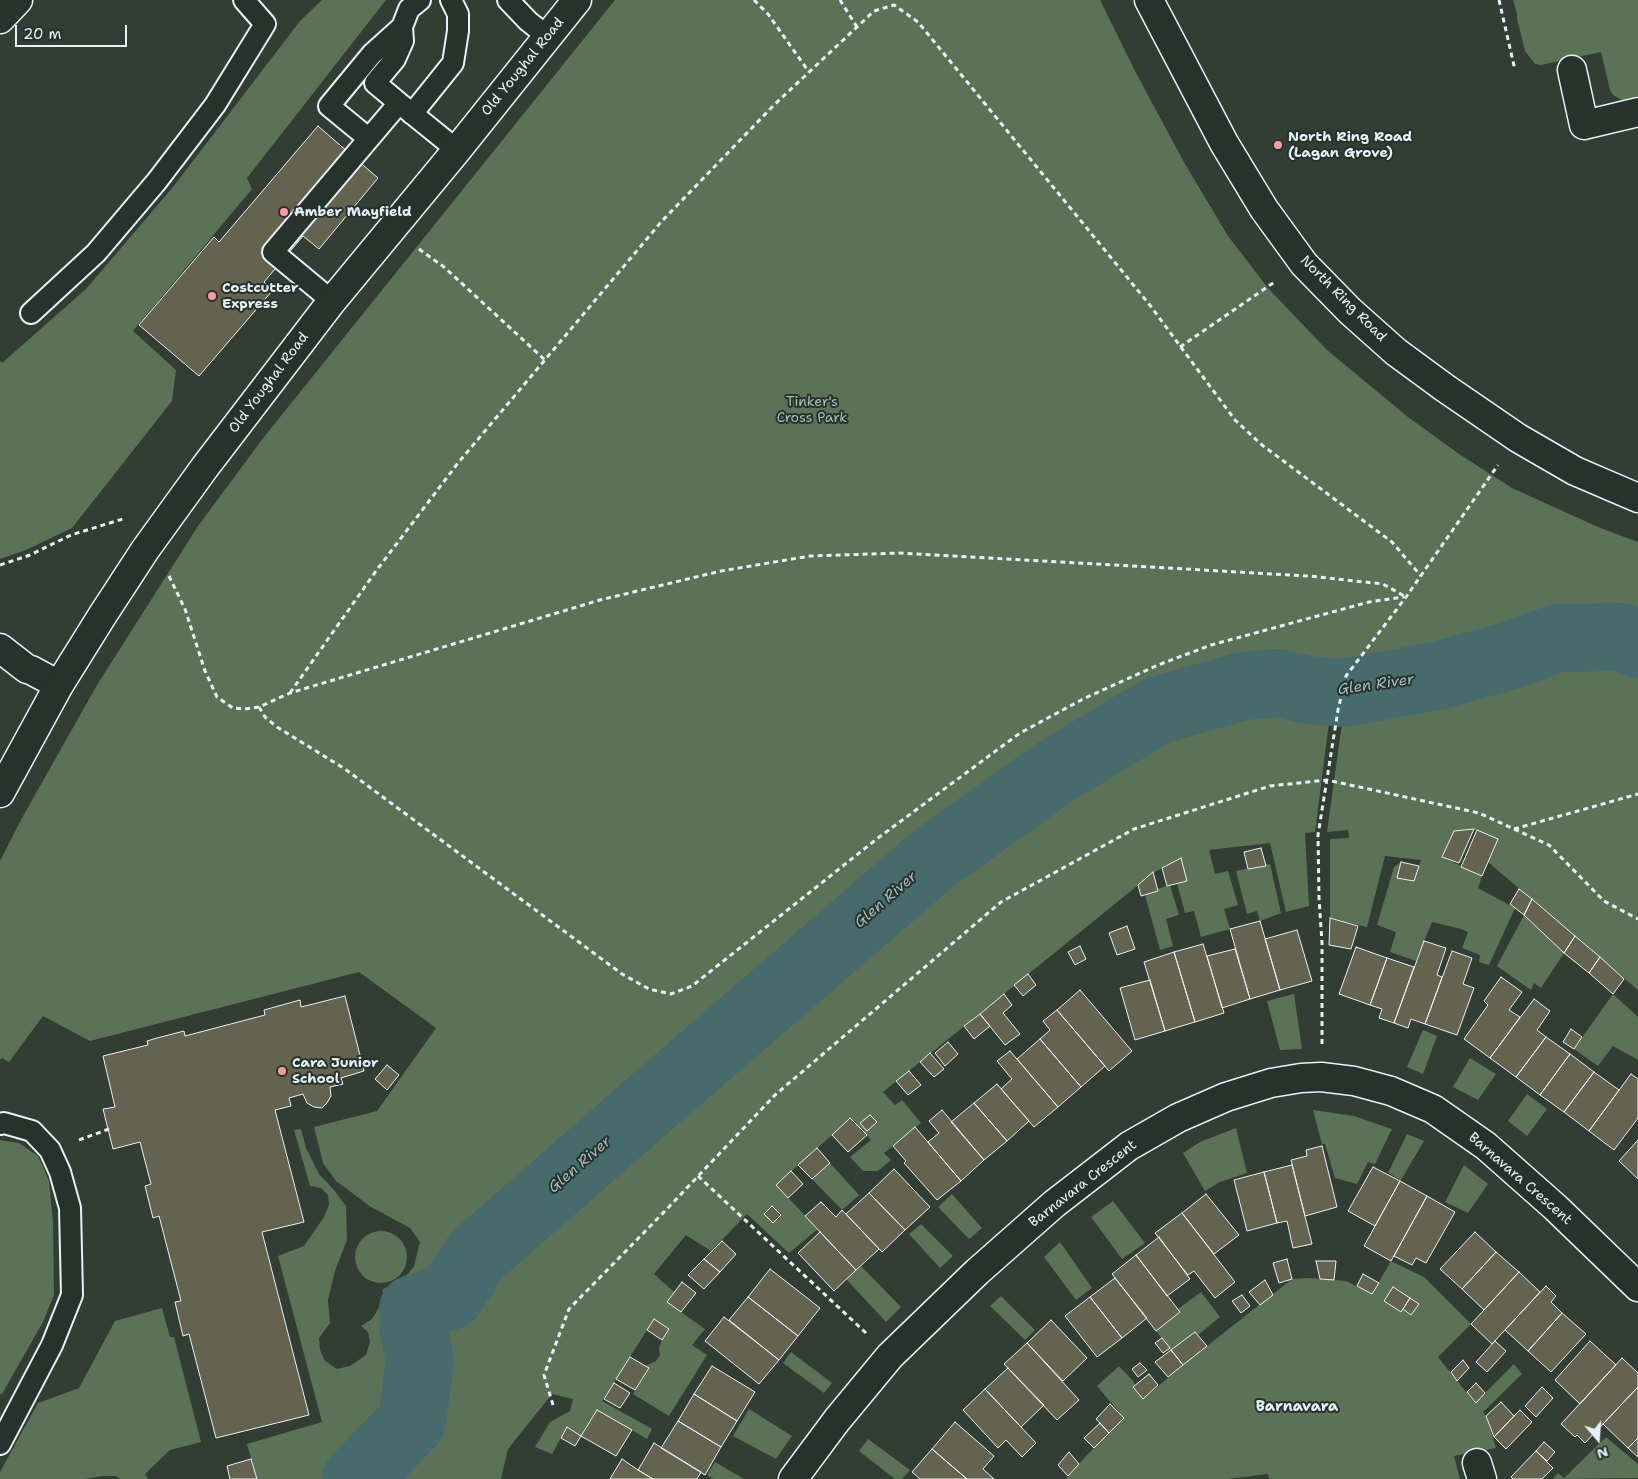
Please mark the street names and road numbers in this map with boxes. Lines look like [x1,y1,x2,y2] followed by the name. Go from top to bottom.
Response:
[478,15,568,119] street label: Old Youghal Road
[1296,252,1390,346] street label: North Ring Road
[226,329,312,437] street label: Old Youghal Road
[1465,1129,1575,1229] street label: Barnavara Crescent
[1026,1137,1140,1231] street label: Barnavara Crescent

